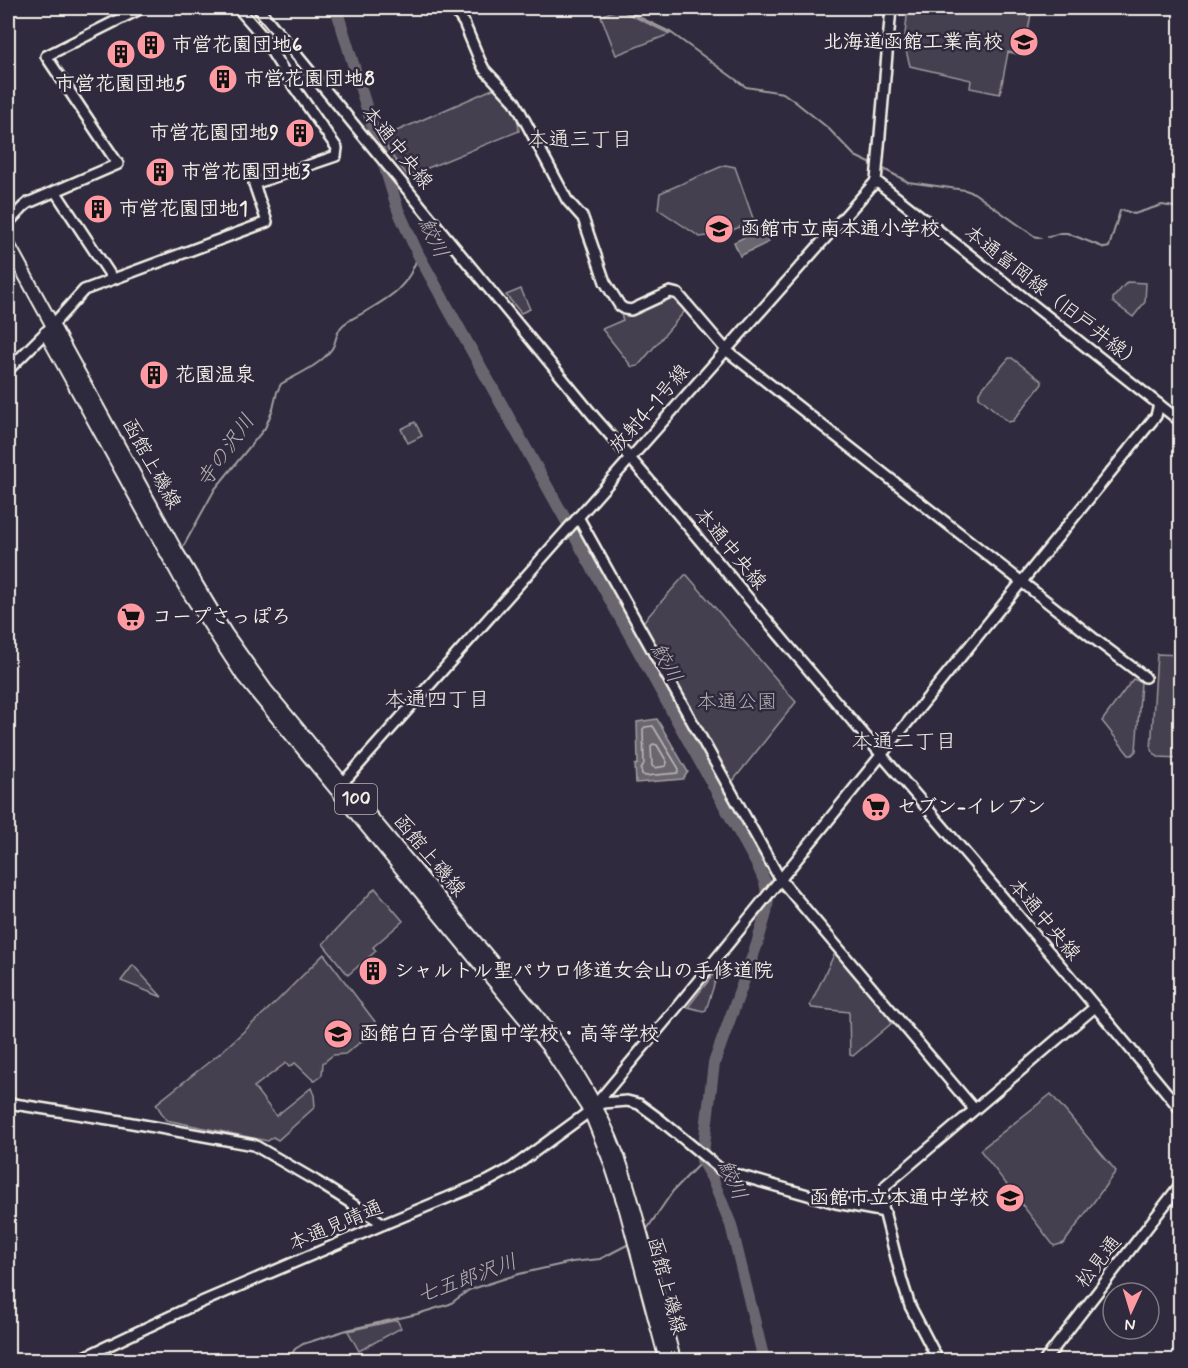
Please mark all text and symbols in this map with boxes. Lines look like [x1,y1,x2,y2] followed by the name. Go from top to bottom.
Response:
[1008,26,1040,58] school or university icon: 北海道函館工業高校
[135,29,167,61] building icon: 市営花園団地6
[823,29,1003,56] place label: 北海道函館工業高校
[172,32,302,59] place label: 市営花園団地6
[105,38,137,70] building icon: 市営花園団地5
[207,63,239,95] building icon: 市営花園団地8
[244,66,375,93] place label: 市営花園団地8
[55,71,187,98] place label: 市営花園団地5
[355,101,439,195] street label: 本通中央線
[284,117,316,149] building icon: 市営花園団地9
[149,120,279,147] place label: 市営花園団地9
[528,126,633,154] district label: 本通三丁目
[144,156,176,188] building icon: 市営花園団地3
[181,159,311,186] place label: 市営花園団地3
[82,193,114,225] building icon: 市営花園団地1
[119,196,248,223] place label: 市営花園団地1
[411,213,455,263] water label: 鮫川
[703,213,735,245] school or university icon: 函館市立南本通小学校
[740,216,940,243] place label: 函館市立南本通小学校
[958,220,1148,376] street label: 本通富岡線（旧戸井線）
[138,359,170,391] building icon: 花園温泉
[604,359,696,459] street label: 放射4-1号線
[175,362,255,389] place label: 花園温泉
[190,409,262,493] water label: 寺の沢川
[115,414,187,514] street label: 函館上磯線
[688,502,772,596] street label: 本通中央線
[115,601,147,633] supermarket icon: コープさっぽろ
[152,604,291,631] place label: コープさっぽろ
[644,638,688,688] water label: 鮫川
[385,686,490,714] district label: 本通四丁目
[697,689,777,716] park label: 本通公園
[852,728,957,756] district label: 本通二丁目
[335,784,377,814] road number: 100
[860,791,892,823] supermarket icon: セブン-イレブン
[897,794,1046,821] place label: セブン-イレブン
[387,809,471,903] street label: 函館上磯線
[1002,873,1086,967] street label: 本通中央線
[357,955,389,987] building icon: シャルトル聖パウロ修道女会山の手修道院
[394,958,773,985] place label: シャルトル聖パウロ修道女会山の手修道院
[322,1018,354,1050] school or university icon: 函館白百合学園中学校・高等学校
[359,1021,659,1048] place label: 函館白百合学園中学校・高等学校
[711,1155,753,1205] water label: 鮫川
[994,1182,1026,1214] school or university icon: 函館市立本通中学校
[809,1185,989,1212] place label: 函館市立本通中学校
[285,1194,387,1258] street label: 本通見晴通
[1070,1230,1128,1294] street label: 松見通
[640,1234,692,1338] street label: 函館上磯線
[413,1248,521,1310] water label: 七五郎沢川
[1101,1281,1161,1341] north arrow
[1124,1314,1136,1335] text: N

